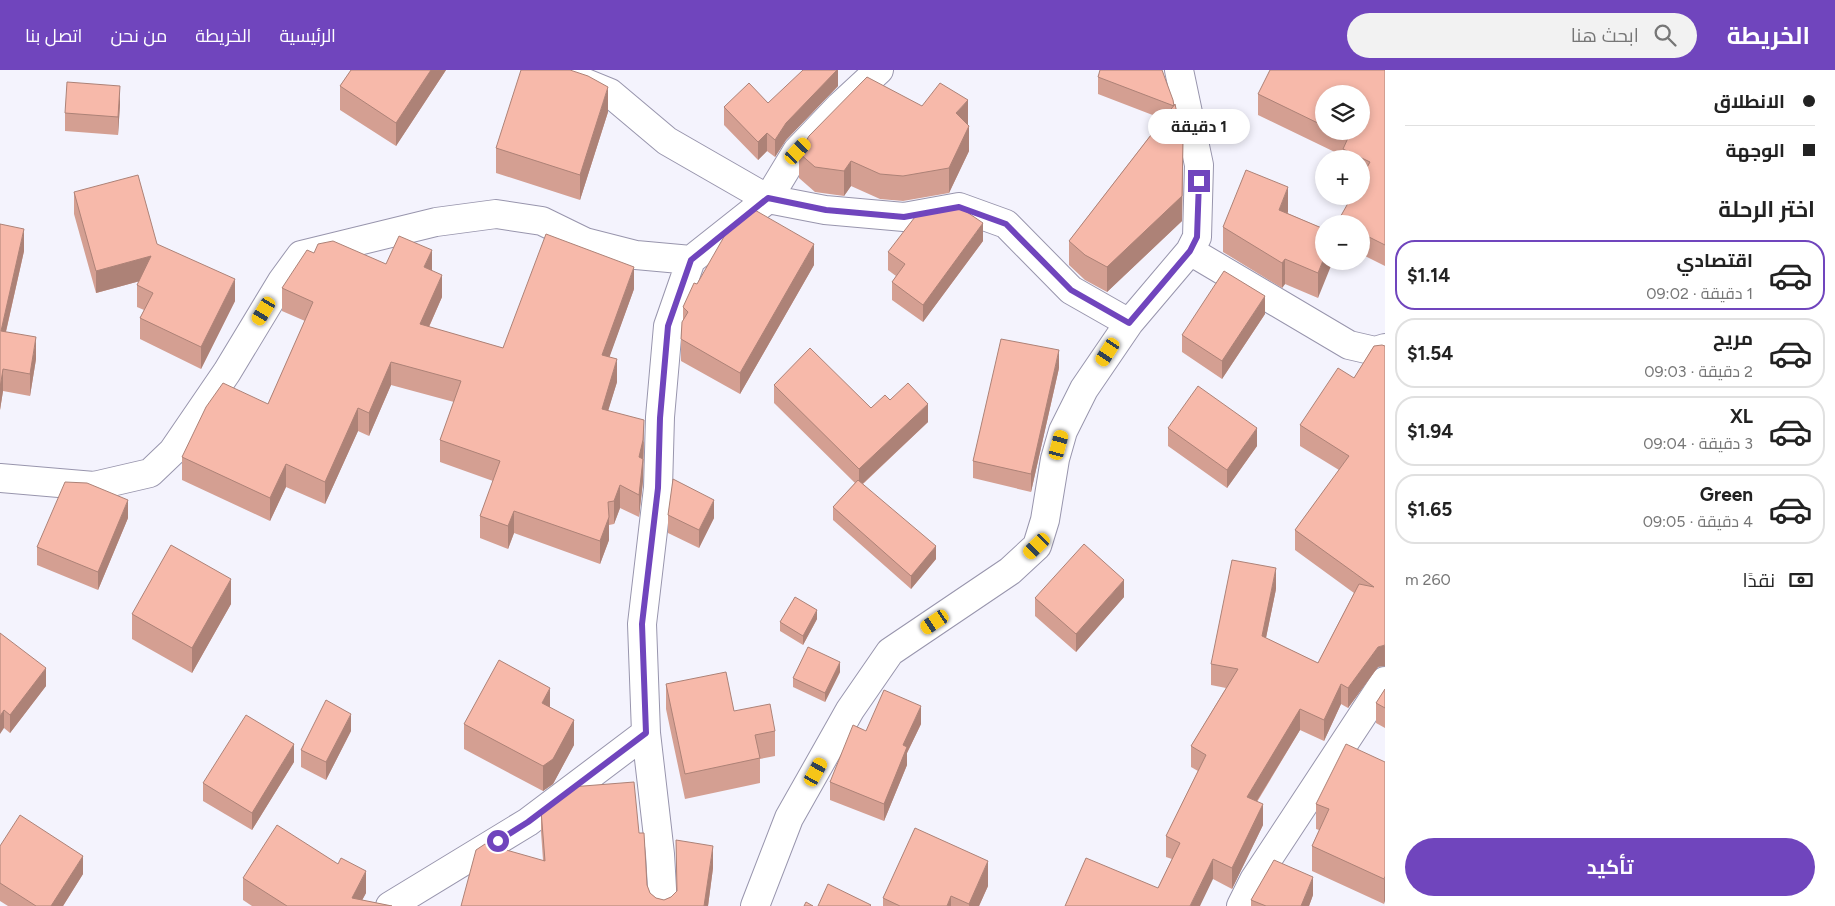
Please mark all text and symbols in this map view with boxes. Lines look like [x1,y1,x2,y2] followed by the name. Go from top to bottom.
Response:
[1347,13,1697,58] search box
[1651,21,1679,49] icon: search
[1727,21,1810,50] text: الخريطة
[1571,24,1639,47] text: ابحث هنا
[25,25,82,47] text: اتصل بنا
[110,25,167,47] text: من نحن
[195,25,251,47] text: الخريطة
[279,25,336,47] text: الرئيسية
[1315,85,1370,270] map controls
[1315,85,1370,140] button: layers
[1714,90,1785,113] text: الانطلاق
[1148,108,1250,144] callout: 1 دقيقة
[1171,117,1227,136] text: 1 دقيقة
[782,135,813,167] car
[1725,139,1785,162] text: الوجهة
[1315,150,1370,205] button: +
[1188,170,1210,192] route end
[1718,196,1815,223] text: اختر الرحلة
[1315,215,1370,270] button: −
[1677,249,1753,272] text: اقتصادي
[1768,253,1813,298] icon: car
[1407,264,1450,287] text: $1.14
[1646,284,1753,303] text: 1 دقيقة · 09:02
[249,294,278,328] car
[1713,327,1753,350] text: مريح
[1768,331,1813,376] icon: car
[1093,335,1122,369] car
[1407,342,1453,365] text: $1.54
[1644,362,1753,381] text: 2 دقيقة · 09:03
[1730,405,1753,428] text: XL
[1768,409,1813,454] icon: car
[1407,420,1453,443] text: $1.94
[1047,429,1070,461] car
[1643,434,1753,453] text: 3 دقيقة · 09:04
[1700,483,1753,506] text: Green
[1768,487,1813,532] icon: car
[1407,498,1452,521] text: $1.65
[1643,512,1753,531] text: 4 دقيقة · 09:05
[1020,530,1053,562] car
[1787,566,1815,594] icon: cash
[1743,569,1775,592] text: نقدًا
[1405,570,1451,589] text: 260 m
[918,607,951,637] car
[802,755,829,789] car
[487,830,509,852] route start
[1405,838,1815,896] button: تأكيد

